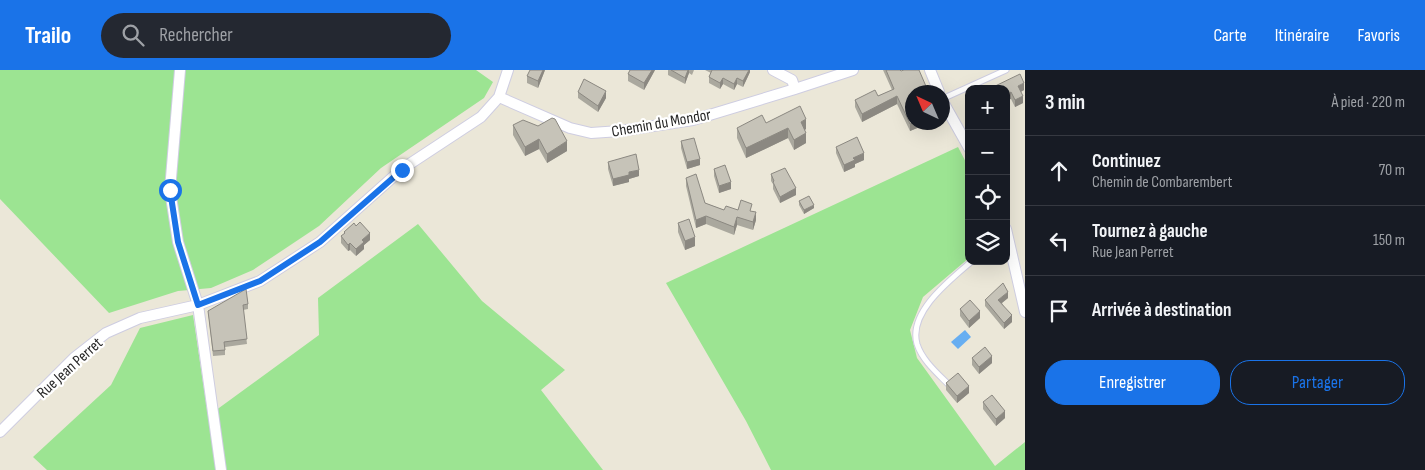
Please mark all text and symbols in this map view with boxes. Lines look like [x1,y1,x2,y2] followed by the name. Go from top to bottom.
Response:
[101,13,451,58] search box
[25,21,71,50] text: Trailo
[119,21,147,49] icon: search
[159,24,233,47] text: Rechercher
[1213,25,1247,46] text: Carte
[1275,25,1329,46] text: Itinéraire
[1357,25,1400,46] text: Favoris
[905,85,950,130] north arrow
[965,85,1010,265] map controls
[965,85,1010,130] button: +
[1045,90,1085,115] text: 3 min
[1331,93,1405,112] text: À pied · 220 m
[610,105,713,142] street label: Chemin du Mondor
[965,130,1010,175] button: −
[1092,150,1161,173] text: Continuez
[1045,157,1073,185] icon: ahead
[391,159,414,182] route end
[1379,161,1405,180] text: 70 m
[1092,173,1232,192] text: Chemin de Combarembert
[965,175,1010,220] button: locate
[159,179,182,202] route start
[965,220,1010,265] button: layers
[1092,220,1208,243] text: Tournez à gauche
[1045,227,1073,255] icon: left
[1373,231,1405,250] text: 150 m
[1092,243,1174,262] text: Rue Jean Perret
[1045,297,1073,325] icon: arrive
[1092,299,1232,322] text: Arrivée à destination
[33,334,107,403] street label: Rue Jean Perret
[1045,360,1220,405] button: Enregistrer
[1230,360,1405,405] button: Partager

